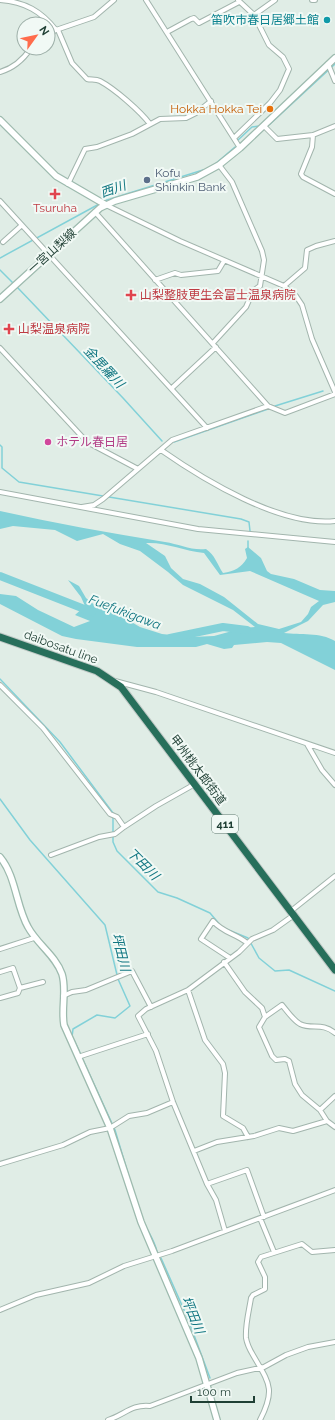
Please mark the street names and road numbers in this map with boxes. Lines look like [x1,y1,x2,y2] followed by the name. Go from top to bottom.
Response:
[25,226,79,276] street label: 一宮山梨線
[22,627,100,667] street label: daibosatu line
[167,732,229,808] street label: 甲州桃太郎街道
[212,815,238,833] road number: 411

